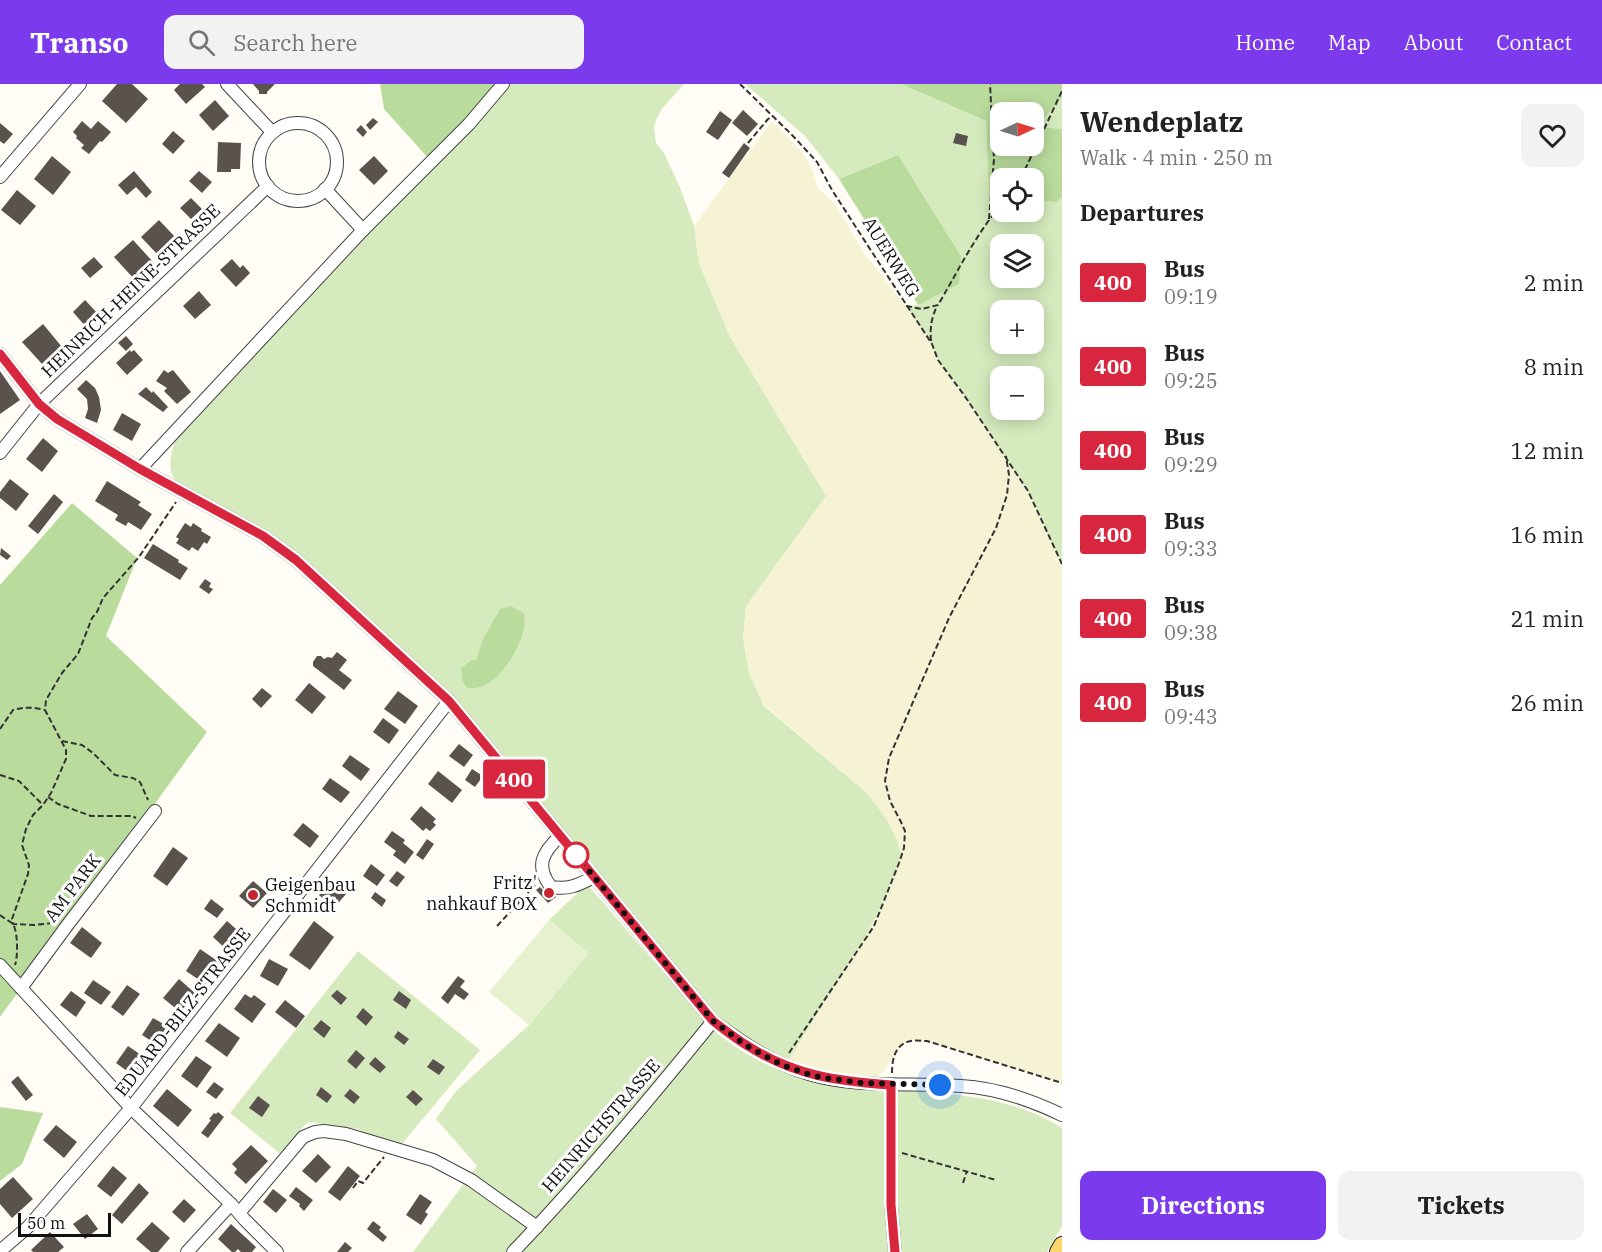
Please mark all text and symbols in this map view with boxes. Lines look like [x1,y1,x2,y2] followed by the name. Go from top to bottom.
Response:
[164,15,584,69] search box
[30,24,128,61] text: Transo
[185,26,218,59] icon: search
[233,28,357,57] text: Search here
[1235,28,1295,56] text: Home
[1328,28,1371,56] text: Map
[1404,28,1463,56] text: About
[1496,28,1572,56] text: Contact
[990,102,1044,156] north arrow
[990,102,1044,420] map controls
[1080,103,1243,140] text: Wendeplatz
[1521,104,1584,167] button: heart
[1080,144,1273,171] text: Walk · 4 min · 250 m
[990,168,1044,222] button: locate
[1080,198,1204,227] text: Departures
[36,199,225,382] street label: HEINRICH-HEINE-STRASSE
[858,212,925,301] street label: AUERWEG
[990,234,1044,288] button: layers
[1164,254,1205,283] text: Bus
[1094,268,1132,296] text: 400
[1524,268,1584,297] text: 2 min
[1164,283,1218,310] text: 09:19
[990,300,1044,354] button: +
[1164,338,1205,367] text: Bus
[1094,352,1132,380] text: 400
[1524,352,1584,381] text: 8 min
[990,366,1044,420] button: −
[1164,367,1218,394] text: 09:25
[1164,422,1205,451] text: Bus
[1094,436,1132,464] text: 400
[1511,436,1584,465] text: 12 min
[1164,451,1218,478] text: 09:29
[1164,506,1205,535] text: Bus
[1094,520,1132,548] text: 400
[1511,520,1584,549] text: 16 min
[1164,535,1218,562] text: 09:33
[1164,590,1205,619] text: Bus
[1094,604,1132,632] text: 400
[1511,604,1584,633] text: 21 min
[1164,619,1218,646] text: 09:38
[1164,674,1205,703] text: Bus
[1094,688,1132,716] text: 400
[1511,688,1584,717] text: 26 min
[1164,703,1218,730] text: 09:43
[480,760,548,798] line badge: 400
[495,765,533,793] text: 400
[563,842,589,868] unlabelled marker
[39,849,106,927] street label: AM PARK
[426,871,537,915] place label: Fritz' nahkauf BOX
[265,873,356,917] place label: Geigenbau Schmidt
[542,886,556,900] marker: Fritz' nahkauf BOX
[246,888,260,902] marker: Geigenbau Schmidt
[110,923,256,1101] street label: EDUARD-BILZ-STRASSE
[536,1054,665,1197] street label: HEINRICHSTRASSE
[925,1070,955,1100] your location
[1080,1171,1326,1240] button: Directions
[1338,1171,1584,1240] button: Tickets
[18,1210,111,1238] scale bar
[27,1213,65,1233] text: 50 m

